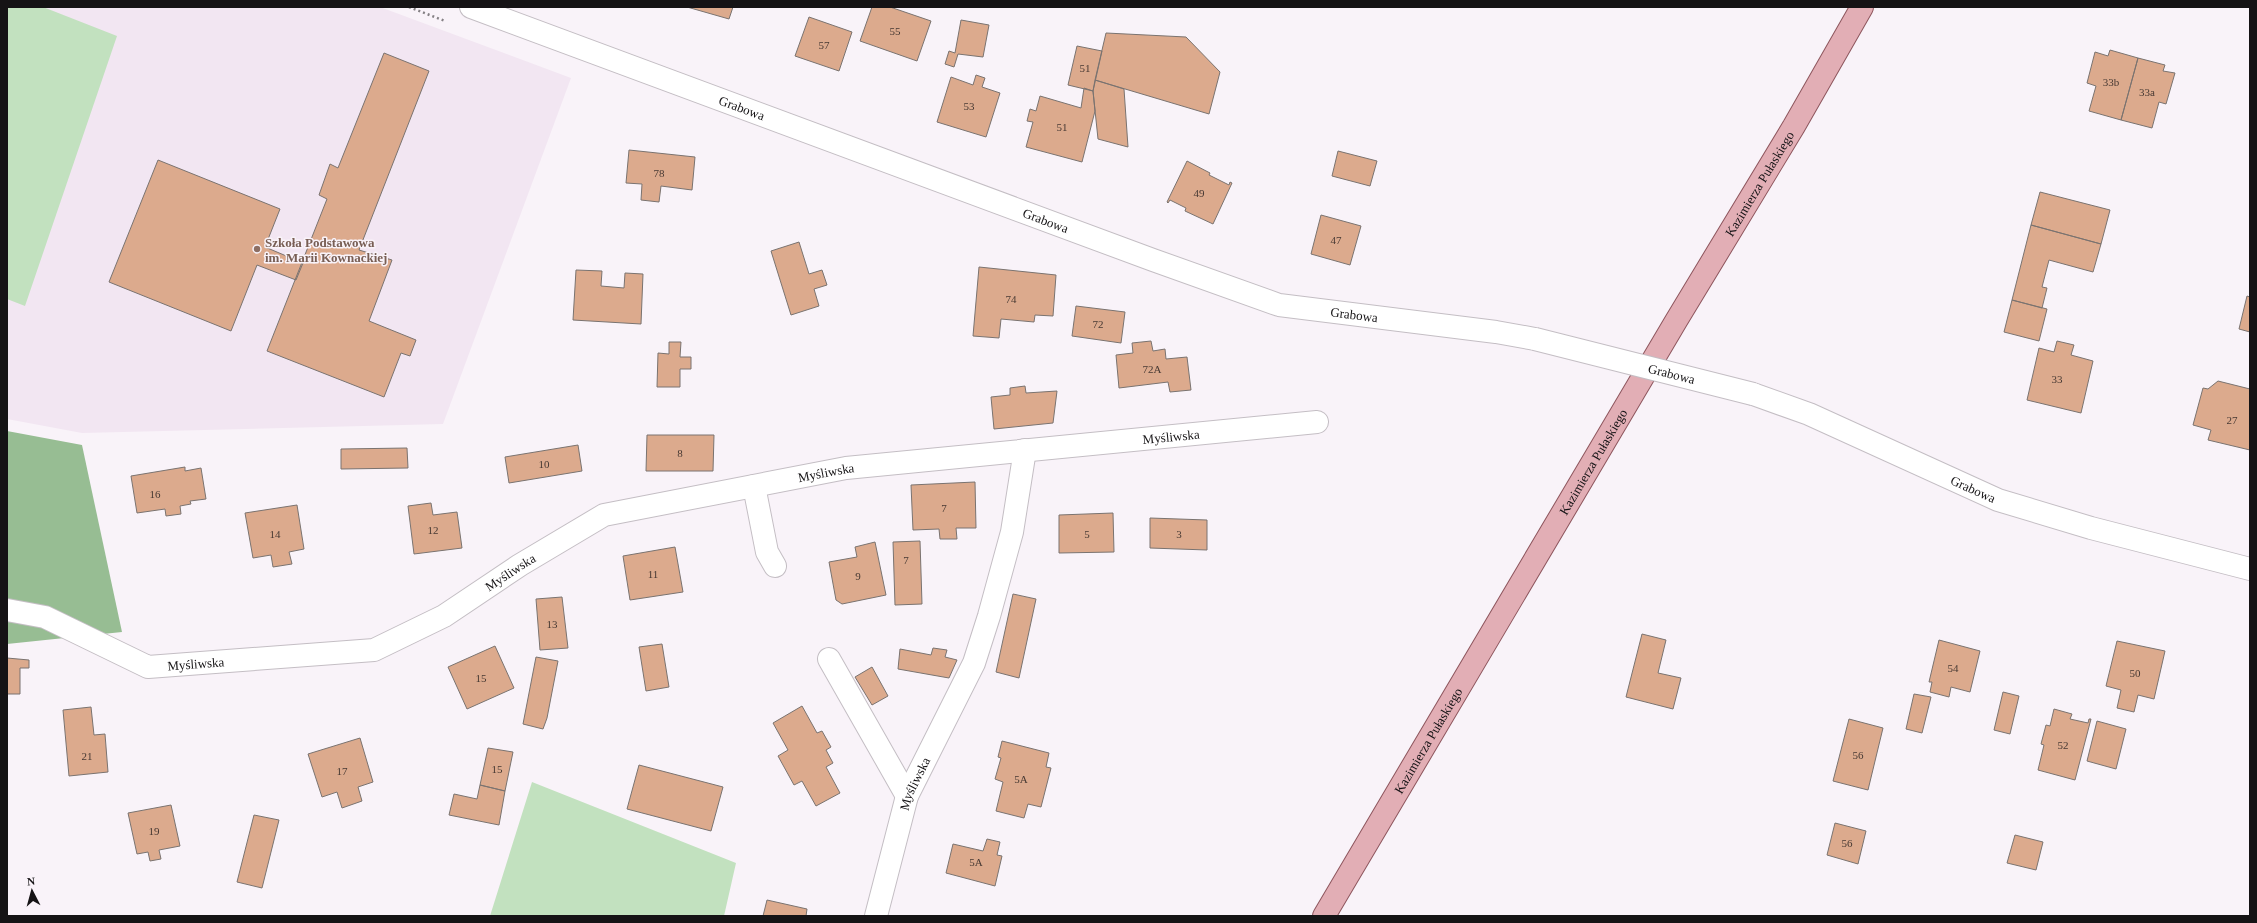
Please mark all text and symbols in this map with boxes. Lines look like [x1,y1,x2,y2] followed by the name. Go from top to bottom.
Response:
[890,25,901,37] house number: 55
[819,39,830,51] house number: 57
[1080,62,1091,74] house number: 51
[2103,76,2120,88] house number: 33b
[2139,86,2155,98] house number: 33a
[717,92,767,123] street label: Grabowa
[964,100,975,112] house number: 53
[1057,121,1068,133] house number: 51
[1722,128,1797,239] street label: Kazimierza Pułaskiego
[654,167,665,179] house number: 78
[1194,187,1205,199] house number: 49
[1021,205,1071,236] street label: Grabowa
[1331,234,1342,246] house number: 47
[265,235,387,265] place label: Szkoła Podstawowa im. Marii Kownackiej
[252,244,262,254] marker: Szkoła Podstawowa im. Marii Kownackiej
[1006,293,1017,305] house number: 74
[1330,304,1379,325] street label: Grabowa
[1093,318,1104,330] house number: 72
[1647,360,1697,387] street label: Grabowa
[1143,363,1162,375] house number: 72A
[2052,373,2063,385] house number: 33
[1556,406,1630,517] street label: Kazimierza Pułaskiego
[2227,414,2238,426] house number: 27
[1142,426,1200,446] street label: Myśliwska
[677,447,683,459] house number: 8
[539,458,550,470] house number: 10
[797,460,855,485] street label: Myśliwska
[1949,472,1998,506] street label: Grabowa
[150,488,161,500] house number: 16
[941,502,947,514] house number: 7
[428,524,439,536] house number: 12
[270,528,281,540] house number: 14
[1084,528,1090,540] house number: 5
[1176,528,1182,540] house number: 3
[482,550,538,594] street label: Myśliwska
[903,554,909,566] house number: 7
[648,568,658,580] house number: 11
[855,570,861,582] house number: 9
[547,618,558,630] house number: 13
[167,654,225,673] street label: Myśliwska
[1948,662,1959,674] house number: 54
[2130,667,2141,679] house number: 50
[476,672,487,684] house number: 15
[1391,685,1465,796] street label: Kazimierza Pułaskiego
[2058,739,2069,751] house number: 52
[1853,749,1864,761] house number: 56
[82,750,93,762] house number: 21
[896,754,933,812] street label: Myśliwska
[492,763,503,775] house number: 15
[337,765,348,777] house number: 17
[1014,773,1028,785] house number: 5A
[149,825,160,837] house number: 19
[1842,837,1853,849] house number: 56
[969,856,983,868] house number: 5A
[12,871,52,911] north arrow
[26,875,36,887] text: N

